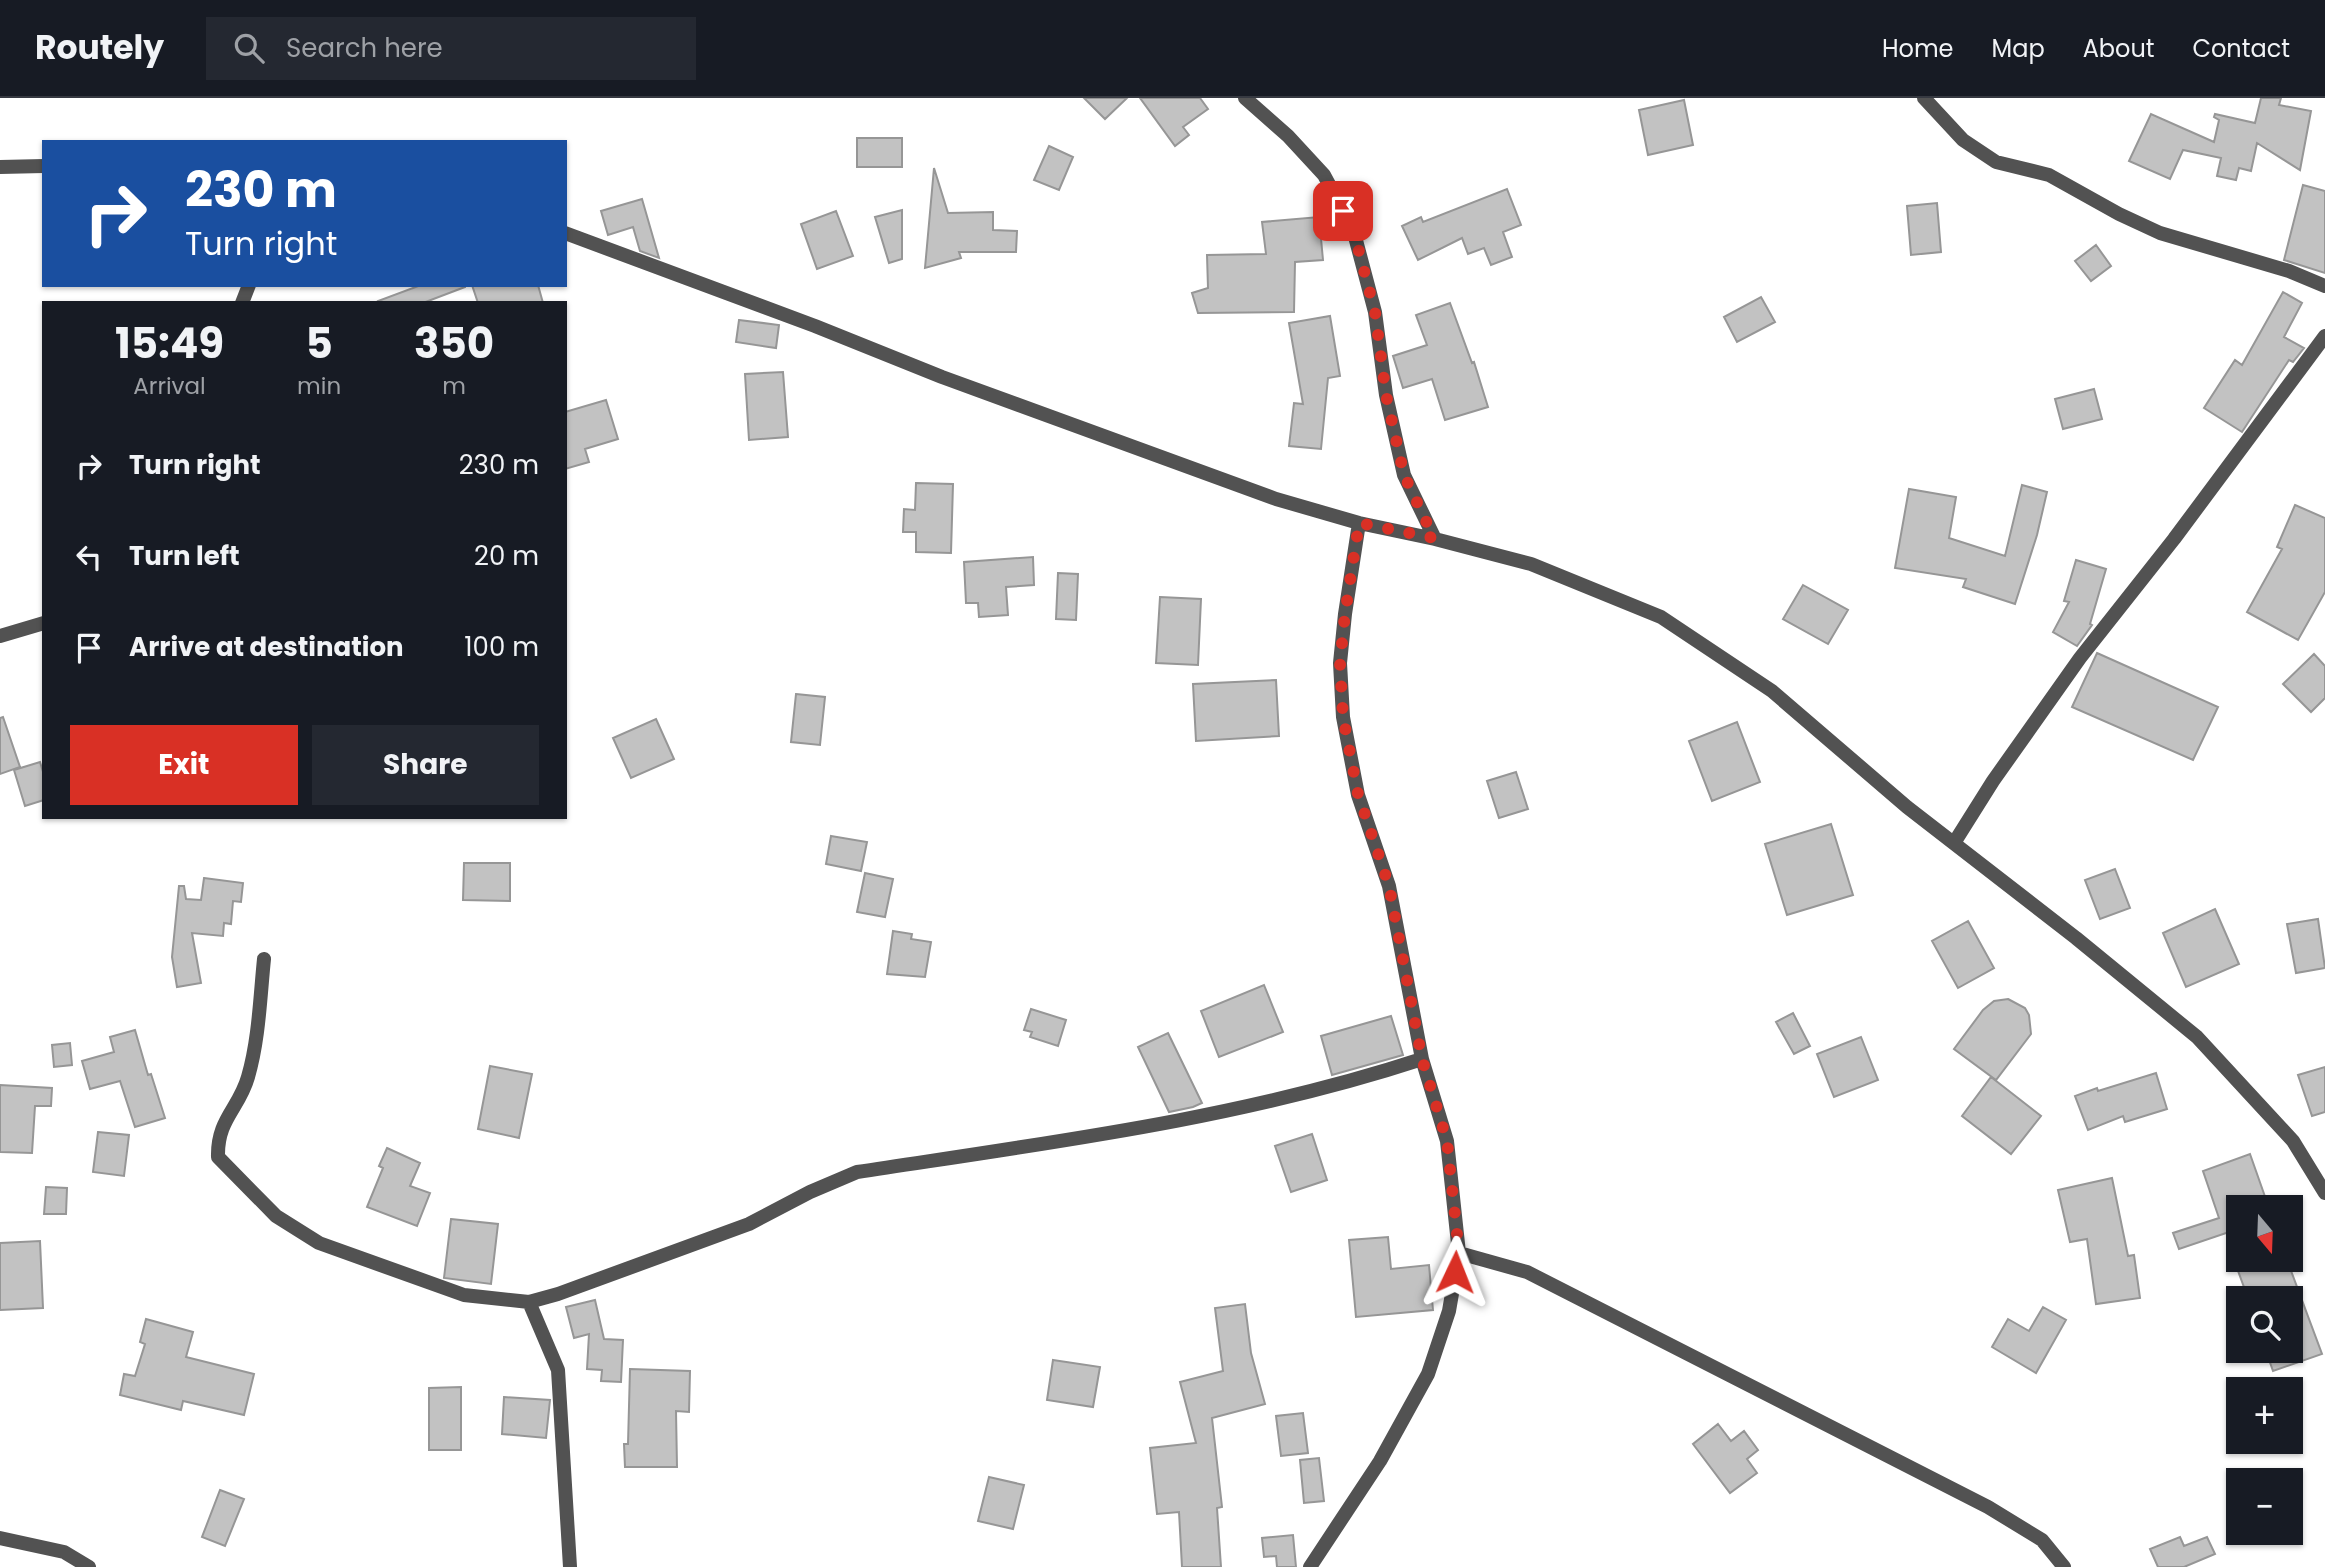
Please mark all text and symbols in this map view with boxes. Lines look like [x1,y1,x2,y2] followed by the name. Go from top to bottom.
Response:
[206,17,696,80] search box
[35,24,164,71] text: Routely
[230,29,268,67] icon: search
[286,30,443,66] text: Search here
[1882,32,1954,65] text: Home
[1992,32,2045,65] text: Map
[2083,32,2154,65] text: About
[2192,32,2290,65] text: Contact
[185,156,337,224] text: 230 m
[70,168,161,259] icon: right
[1313,181,1373,241] pin
[1324,192,1362,230] icon: arrive
[185,221,337,266] text: Turn right
[115,314,224,373] text: 15:49
[305,314,333,373] text: 5
[414,314,494,373] text: 350
[133,370,206,402] text: Arrival
[297,370,341,402] text: min
[442,370,466,402] text: m
[70,447,108,485] icon: right
[129,447,261,483] text: Turn right
[459,447,539,483] text: 230 m
[70,538,108,576] icon: left
[129,538,240,574] text: Turn left
[474,538,539,574] text: 20 m
[70,629,108,667] icon: arrive
[129,629,404,665] text: Arrive at destination
[464,629,539,665] text: 100 m
[70,725,298,805] button: Exit
[312,725,539,805] button: Share
[2226,1195,2303,1272] north arrow
[2226,1195,2303,1545] map controls
[1418,1235,1492,1309] position arrow
[2226,1286,2303,1363] button: search
[2226,1377,2303,1454] button: +
[2226,1468,2303,1545] button: −

